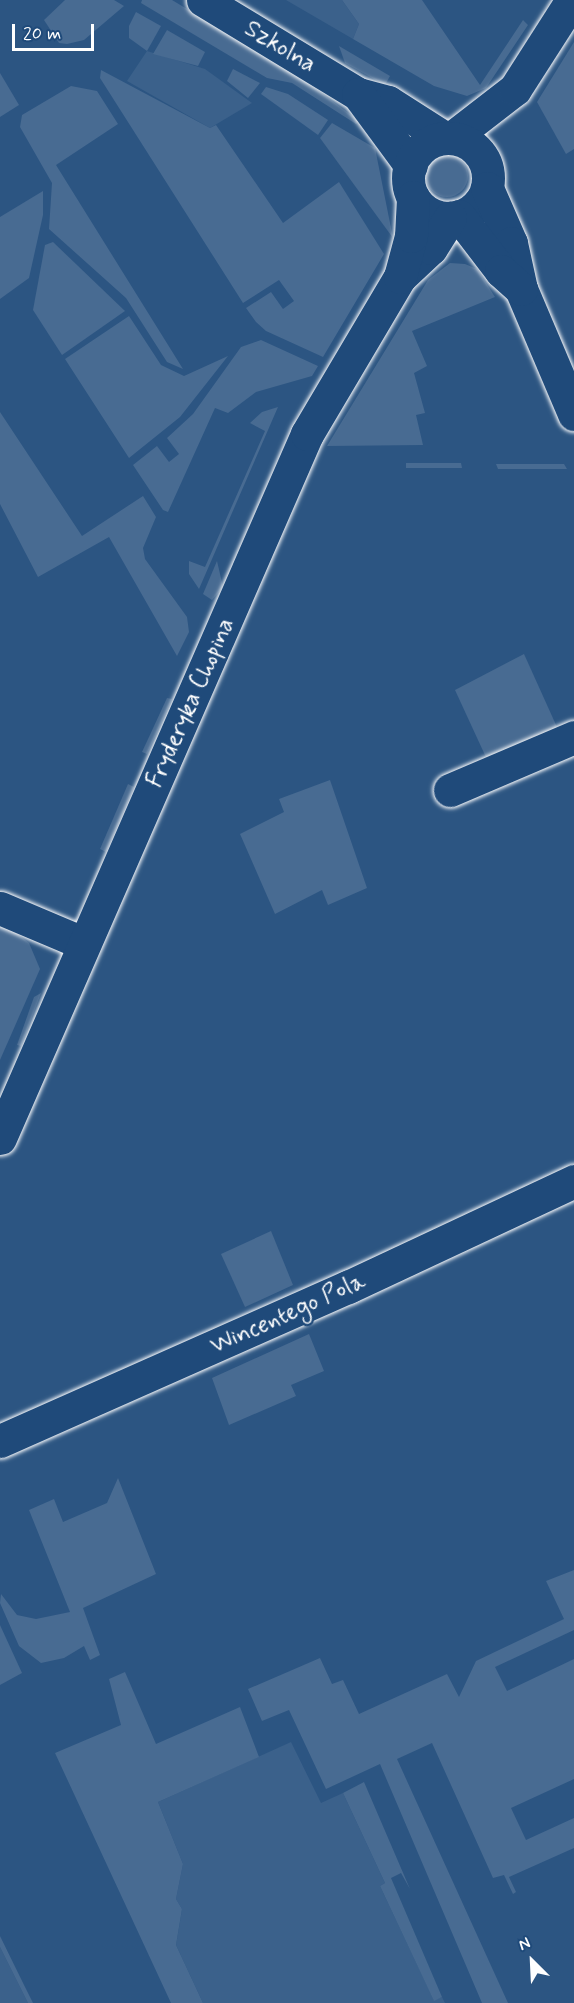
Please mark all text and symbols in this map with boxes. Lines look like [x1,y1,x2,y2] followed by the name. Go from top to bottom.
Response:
[15,12,98,50] scale bar
[239,14,321,80] street label: Szkolna
[23,22,61,46] text: 20 m
[140,612,242,794] street label: Fryderyka Chopina
[208,1268,368,1360] street label: Wincentego Pola
[502,1931,562,1991] north arrow
[515,1932,534,1956] text: N

